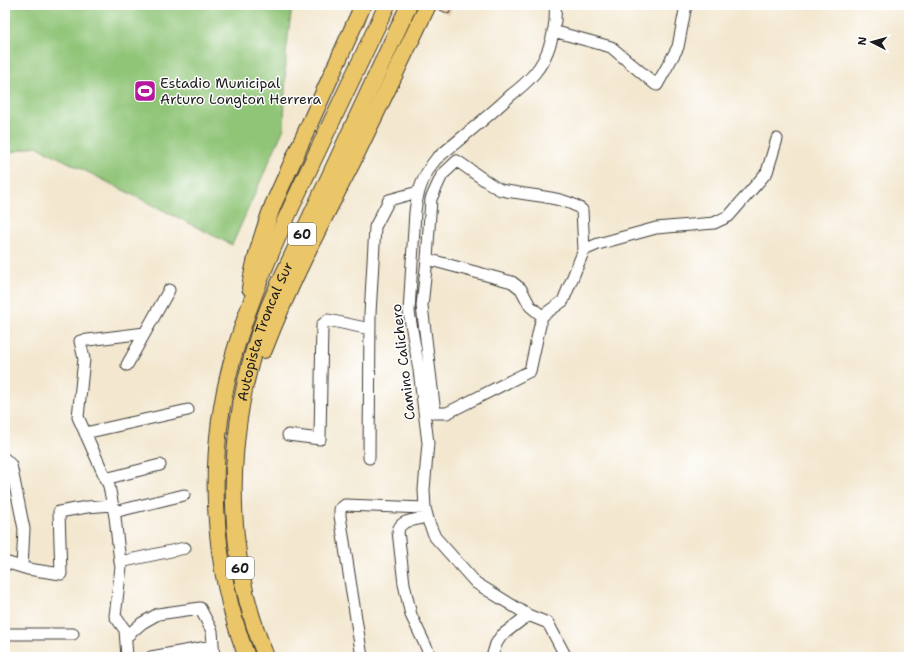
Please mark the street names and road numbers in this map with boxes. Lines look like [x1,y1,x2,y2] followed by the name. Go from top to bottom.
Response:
[288,223,316,245] road number: 60
[233,258,297,403] street label: Autopista Troncal Sur
[387,303,419,421] street label: Camino Calichero
[226,557,254,579] road number: 60

